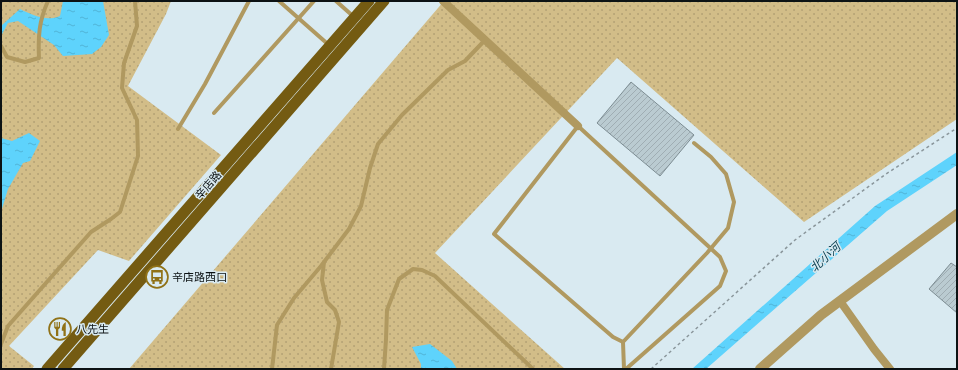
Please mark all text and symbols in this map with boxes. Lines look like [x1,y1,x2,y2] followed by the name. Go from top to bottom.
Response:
[192,168,224,202] street label: 辛店路
[807,238,845,275] water label: 北小河
[144,264,170,290] bus stop icon: 辛店路西口
[172,270,227,284] place label: 辛店路西口
[47,316,73,342] restaurant icon: 八先生
[76,322,109,336] place label: 八先生

